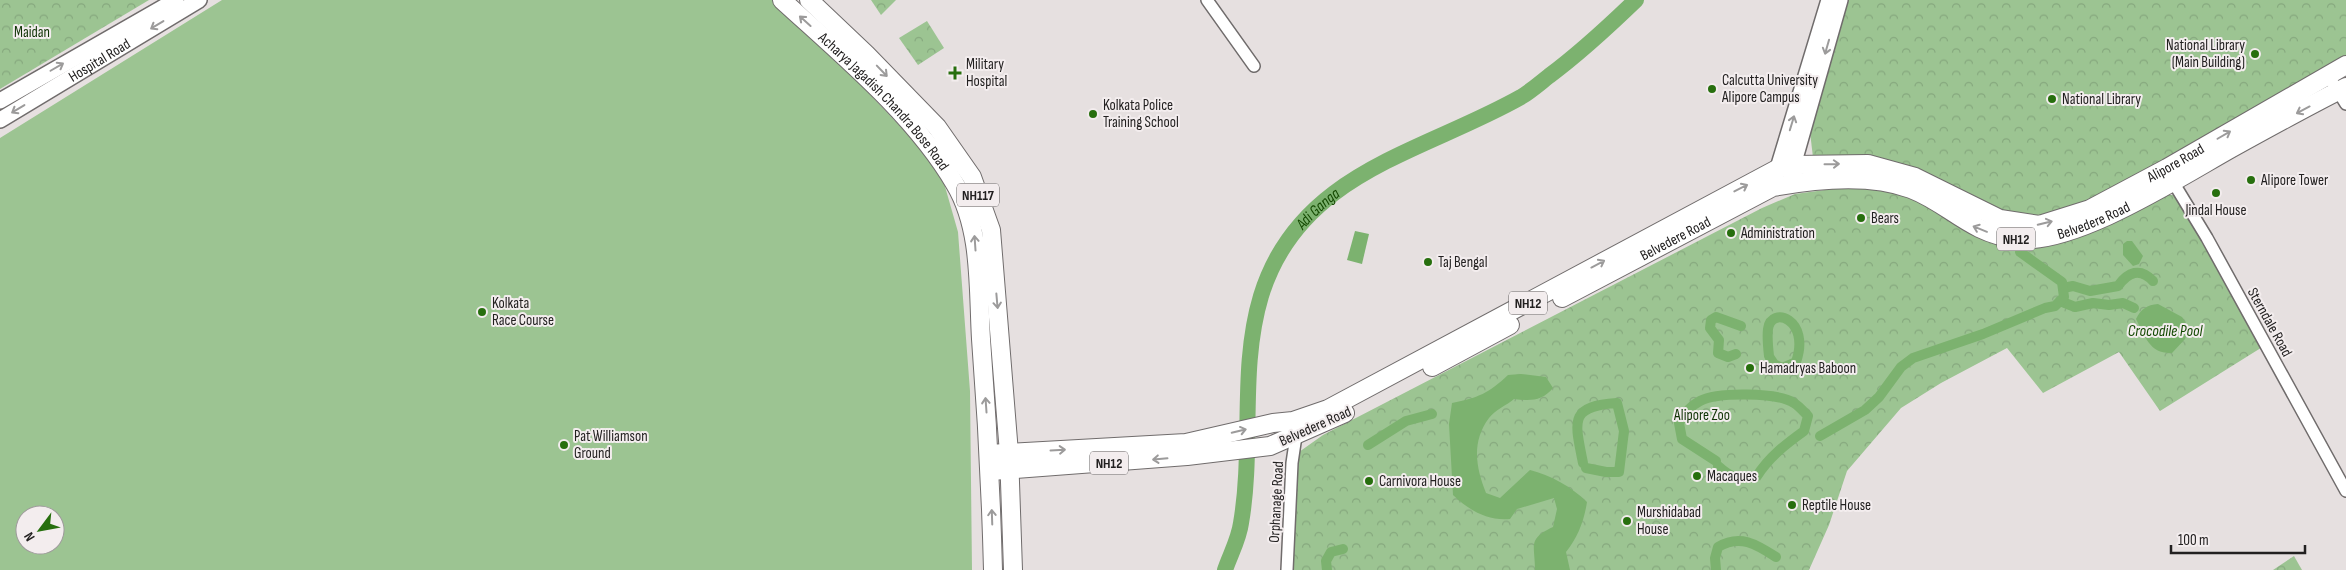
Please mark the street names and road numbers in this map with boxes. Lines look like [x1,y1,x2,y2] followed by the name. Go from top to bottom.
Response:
[813,28,953,174] street label: Acharya Jagadish Chandra Bose Road
[65,35,134,86] street label: Hospital Road
[2143,140,2208,187] street label: Alipore Road
[957,184,999,206] road number: NH117
[2055,198,2133,244] street label: Belvedere Road
[1637,213,1714,265] street label: Belvedere Road
[1997,228,2035,250] road number: NH12
[2243,284,2296,360] street label: Sterndale Road
[1509,292,1547,314] road number: NH12
[1276,402,1354,451] street label: Belvedere Road
[1090,452,1128,474] road number: NH12
[1265,461,1288,543] street label: Orphanage Road

